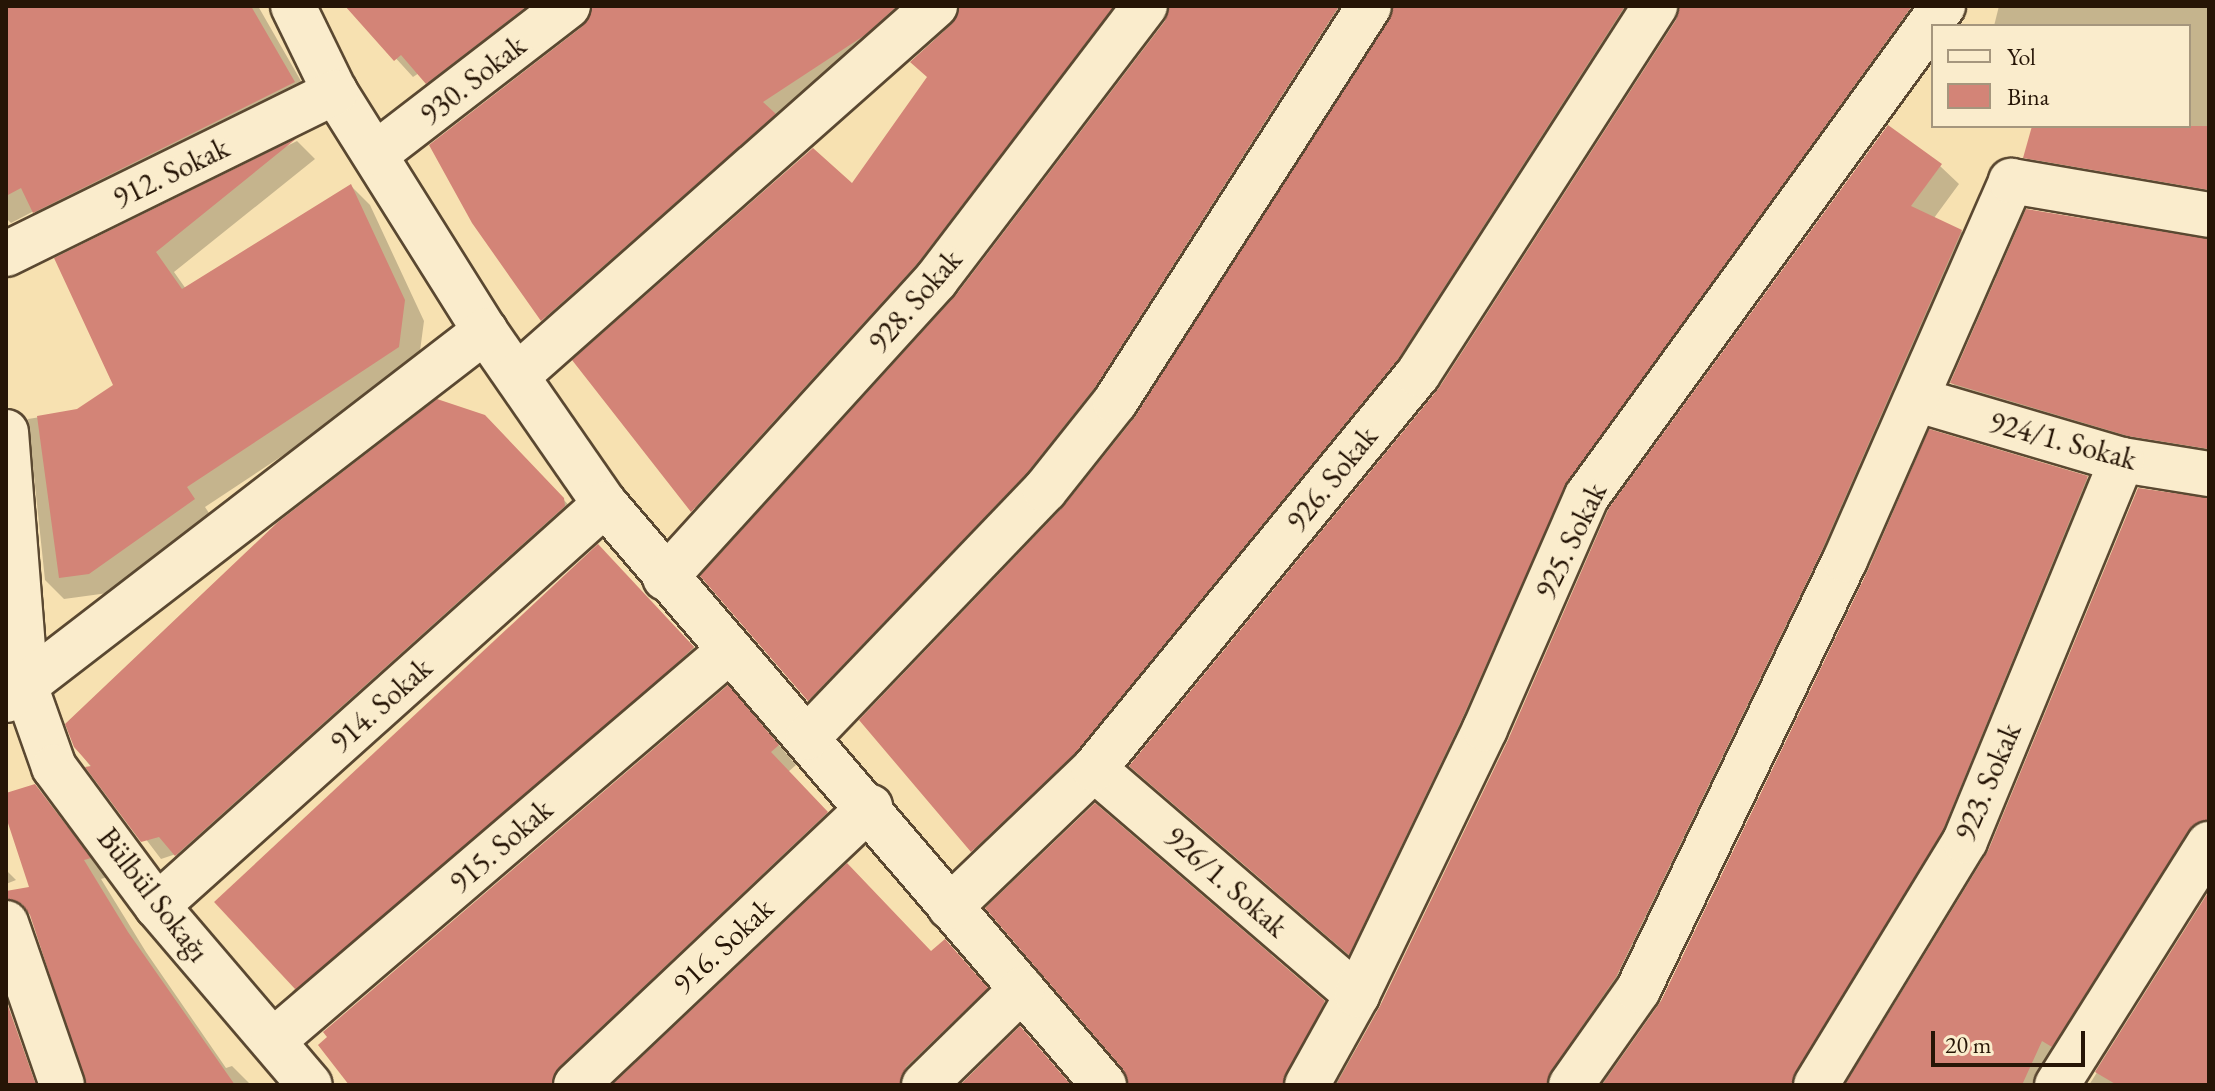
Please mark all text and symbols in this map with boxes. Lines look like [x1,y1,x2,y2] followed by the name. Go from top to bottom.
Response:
[1931,24,2191,128] legend
[413,27,533,133] street label: 930. Sokak
[2007,41,2036,72] text: Yol
[2007,81,2049,112] text: Bina
[107,130,235,216] street label: 912. Sokak
[861,242,969,360] street label: 928. Sokak
[1985,404,2141,478] street label: 924/1. Sokak
[1279,419,1385,539] street label: 926. Sokak
[1528,477,1614,605] street label: 925. Sokak
[323,650,439,760] street label: 914. Sokak
[1947,718,2029,846] street label: 923. Sokak
[442,792,560,900] street label: 915. Sokak
[1157,819,1295,945] street label: 926/1. Sokak
[90,821,216,969] street label: Bülbül Sokağı
[665,890,781,1002] street label: 916. Sokak
[1935,1015,2089,1065] scale bar
[1945,1029,1992,1060] text: 20 m

